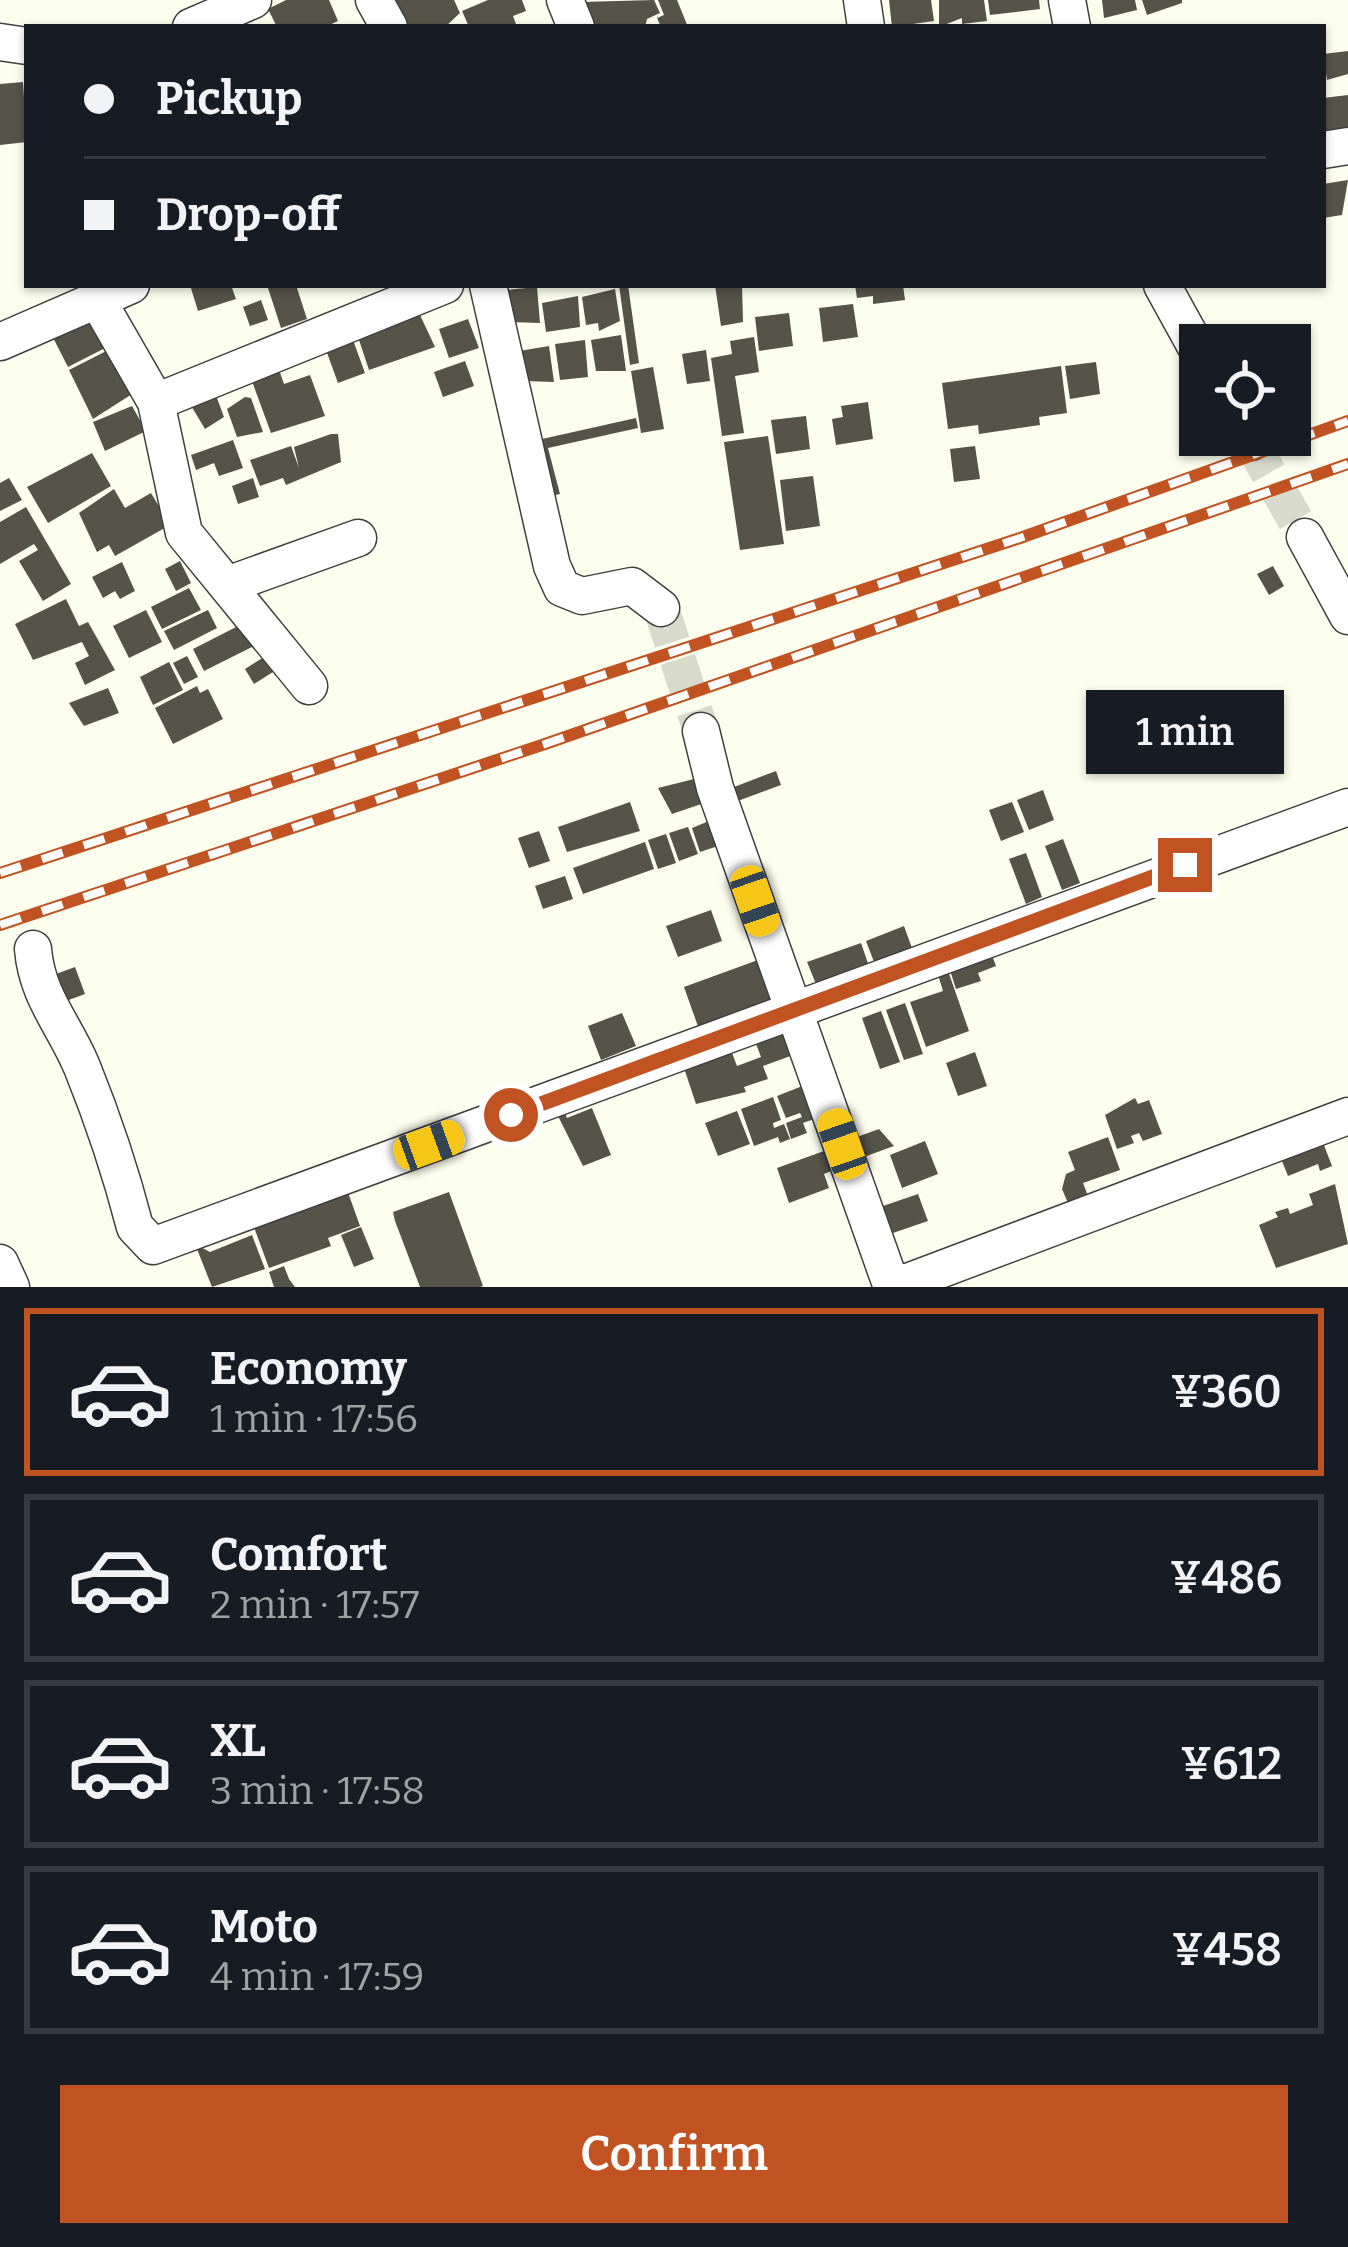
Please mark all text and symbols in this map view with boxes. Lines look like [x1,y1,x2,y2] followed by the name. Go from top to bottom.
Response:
[156,72,302,126] text: Pickup
[156,188,340,242] text: Drop-off
[1179,324,1311,456] map controls
[1179,324,1311,456] button: locate
[1086,691,1284,775] callout: 1 min
[1136,709,1234,755] text: 1 min
[1158,838,1212,892] route end
[726,861,784,941] car
[484,1088,538,1142] route start
[813,1104,871,1184] car
[389,1116,469,1174] car
[66,1338,174,1446] icon: car
[210,1342,407,1396] text: Economy
[1171,1365,1282,1419] text: ¥360
[210,1396,418,1442] text: 1 min · 17:56
[66,1524,174,1632] icon: car
[210,1528,388,1582] text: Comfort
[1170,1551,1282,1605] text: ¥486
[210,1582,419,1628] text: 2 min · 17:57
[66,1710,174,1818] icon: car
[210,1714,266,1768] text: XL
[1180,1737,1282,1791] text: ¥612
[210,1768,425,1814] text: 3 min · 17:58
[66,1896,174,2004] icon: car
[210,1900,318,1954] text: Moto
[1172,1923,1282,1977] text: ¥458
[210,1954,424,2000] text: 4 min · 17:59
[60,2085,1288,2223] button: Confirm

